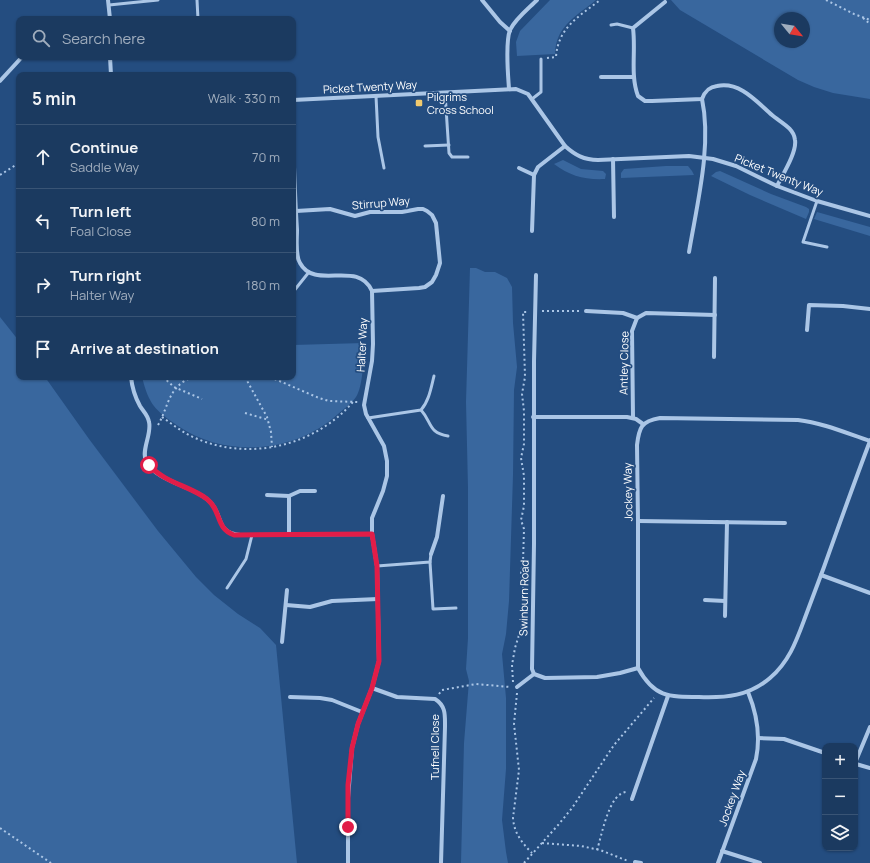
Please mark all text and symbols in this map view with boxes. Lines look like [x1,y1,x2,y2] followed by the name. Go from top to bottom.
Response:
[774,12,810,48] north arrow
[16,16,296,60] search box
[30,27,52,49] icon: search
[62,28,145,49] text: Search here
[323,77,418,96] street label: Picket Twenty Way
[32,87,76,110] text: 5 min
[208,89,280,107] text: Walk · 330 m
[427,89,494,117] place label: Pilgrims Cross School
[414,98,424,108] marker: Pilgrims Cross School
[70,137,138,158] text: Continue
[32,146,54,168] icon: ahead
[252,148,280,166] text: 70 m
[733,150,826,199] street label: Picket Twenty Way
[70,158,139,176] text: Saddle Way
[351,192,411,213] street label: Stirrup Way
[70,201,132,222] text: Turn left
[32,210,54,232] icon: left
[251,212,280,230] text: 80 m
[70,222,131,240] text: Foal Close
[70,265,141,286] text: Turn right
[32,274,54,296] icon: right
[246,276,280,294] text: 180 m
[70,286,134,304] text: Halter Way
[353,317,370,373] street label: Halter Way
[615,330,632,395] street label: Antley Close
[32,338,54,360] icon: arrive
[70,338,219,359] text: Arrive at destination
[140,456,158,474] route start
[619,462,636,522] street label: Jockey Way
[515,560,532,636] street label: Swinburn Road
[427,714,442,780] street label: Tufnell Close
[822,743,858,851] map controls
[822,743,858,779] button: +
[714,767,749,828] street label: Jockey Way
[822,779,858,815] button: −
[822,815,858,851] button: layers
[339,818,357,836] route end

